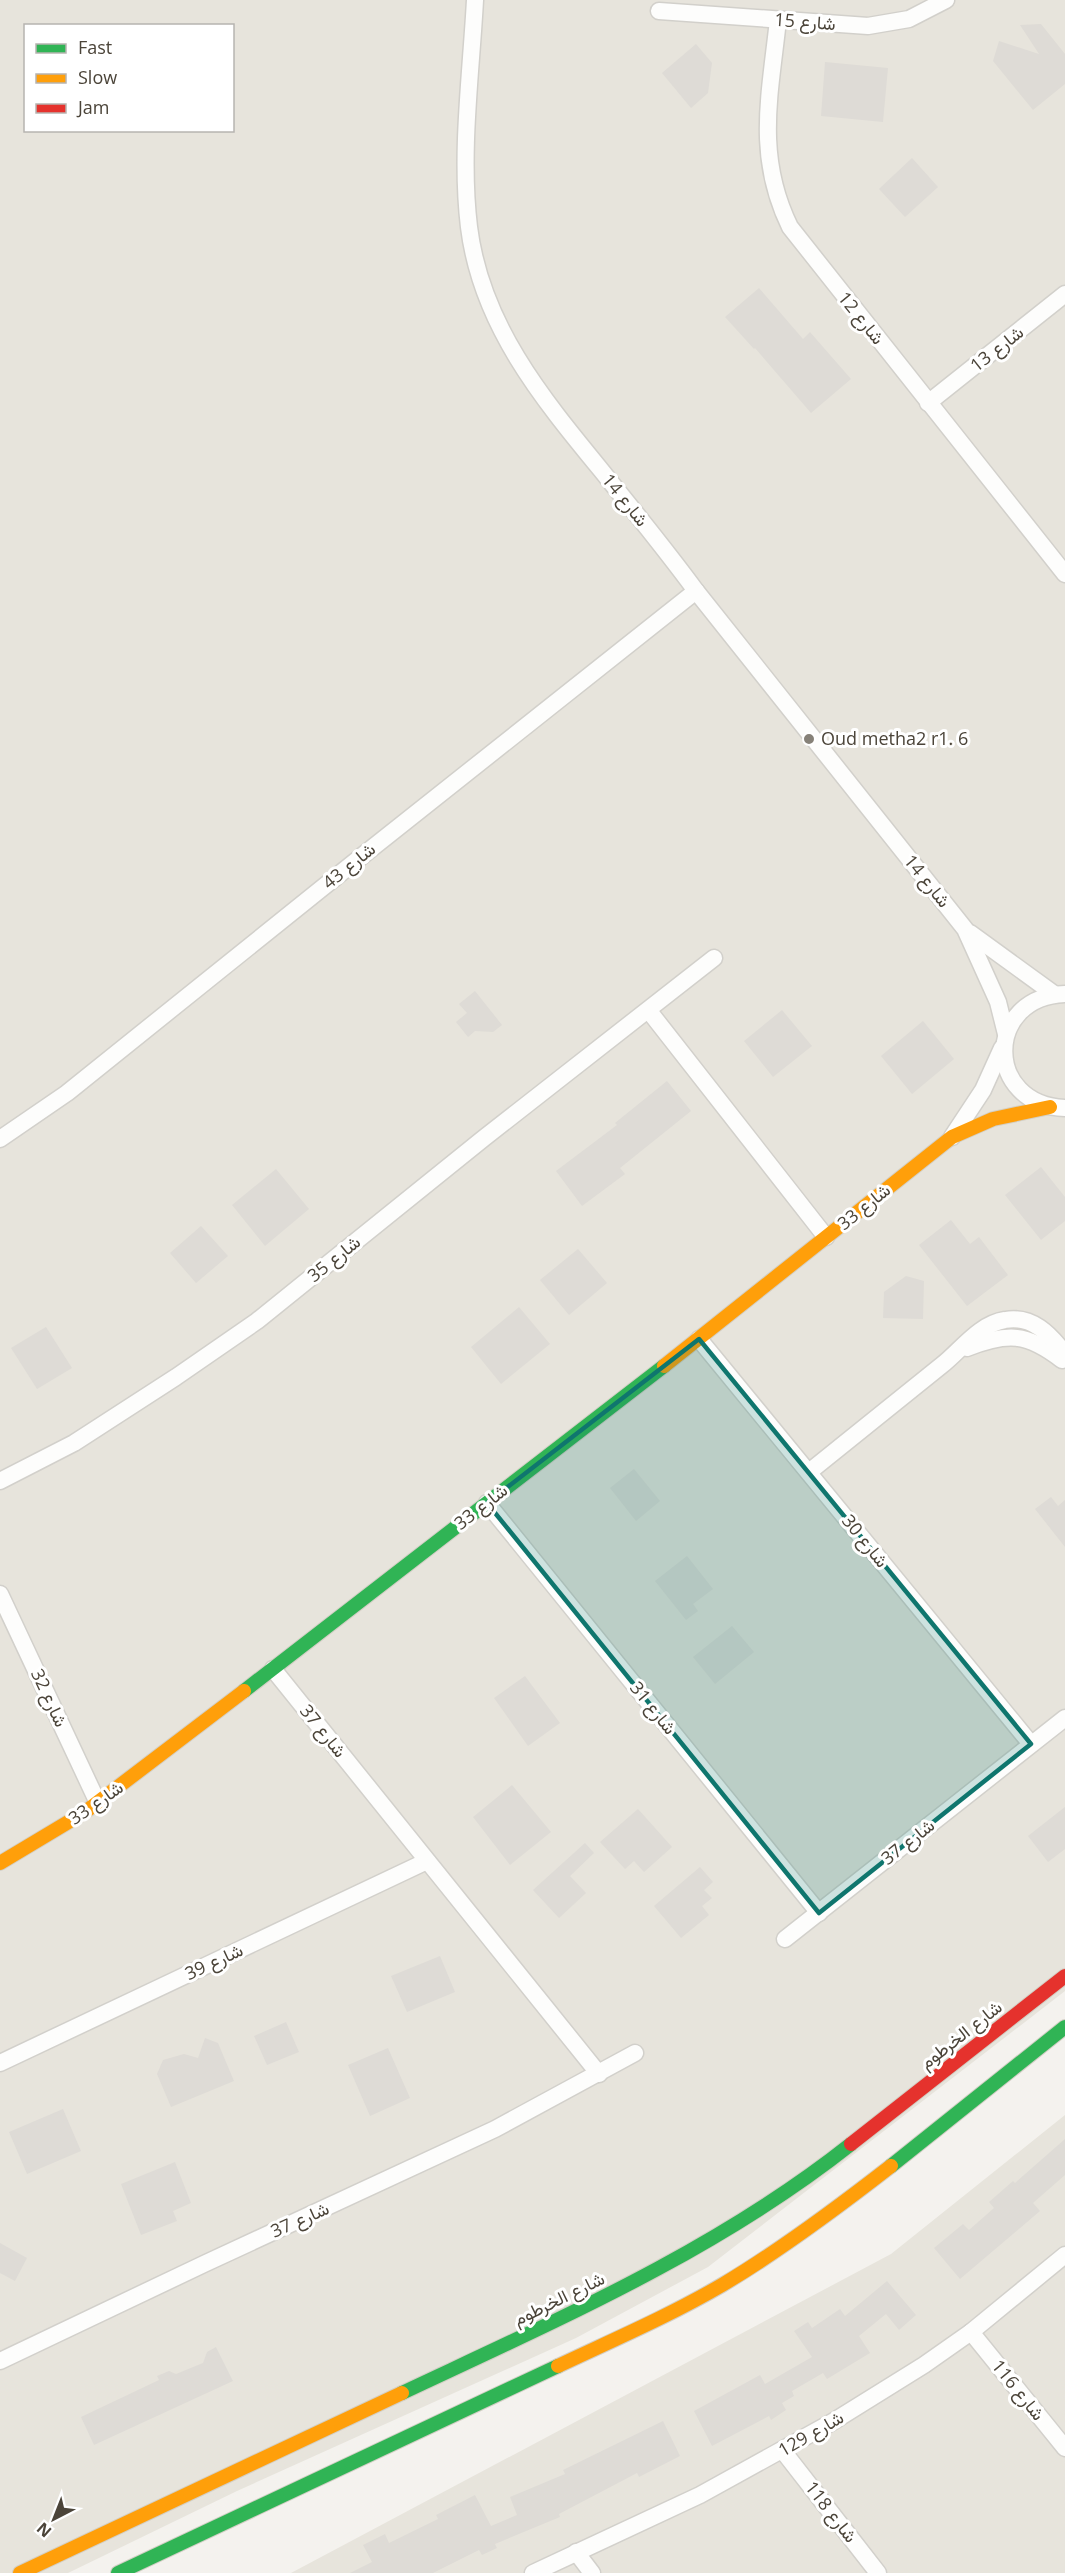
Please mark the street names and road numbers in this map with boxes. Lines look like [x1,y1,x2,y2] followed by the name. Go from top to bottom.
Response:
[773,7,837,36] street label: شارع 15
[832,286,890,349] street label: شارع 12
[965,320,1029,377] street label: شارع 13
[596,468,654,531] street label: شارع 14
[317,837,380,895] street label: شارع 43
[898,849,956,912] street label: شارع 14
[832,1178,895,1236] street label: شارع 33
[302,1230,365,1288] street label: شارع 35
[449,1478,513,1535] street label: شارع 33
[836,1509,894,1572] street label: شارع 30
[25,1665,74,1731] street label: شارع 32
[624,1676,682,1739] street label: شارع 31
[294,1699,352,1762] street label: شارع 37
[63,1775,128,1830] street label: شارع 33
[876,1813,940,1870] street label: شارع 37
[181,1937,247,1986] street label: شارع 39
[914,1994,1007,2075] street label: شارع الخرطوم
[267,2196,333,2243] street label: شارع 37
[509,2266,609,2331] street label: شارع الخرطوم
[986,2354,1051,2425] street label: شارع 116
[773,2405,848,2462] street label: شارع 129
[799,2476,863,2548] street label: شارع 118

